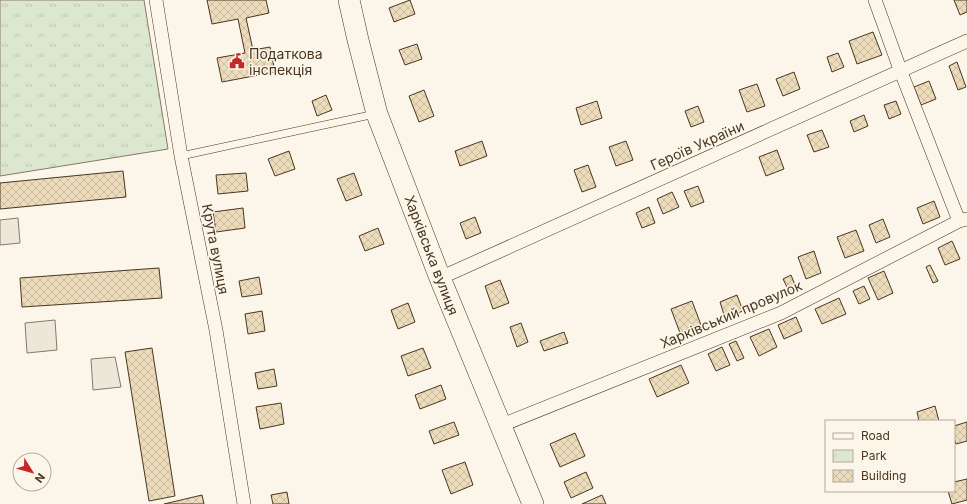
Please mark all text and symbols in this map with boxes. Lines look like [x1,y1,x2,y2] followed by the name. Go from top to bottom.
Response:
[249,45,323,78] place label: Податкова інспекція
[228,52,246,70] public building icon: Податкова інспекція
[648,117,746,173] street label: Героїв України
[401,193,463,317] street label: Харківська вулиця
[199,202,233,296] street label: Крута вулиця
[658,276,805,352] street label: Харківський провулок
[825,420,955,492] legend
[861,428,890,443] text: Road
[861,448,887,463] text: Park
[12,452,52,492] north arrow
[861,468,906,483] text: Building
[32,470,48,486] text: N

